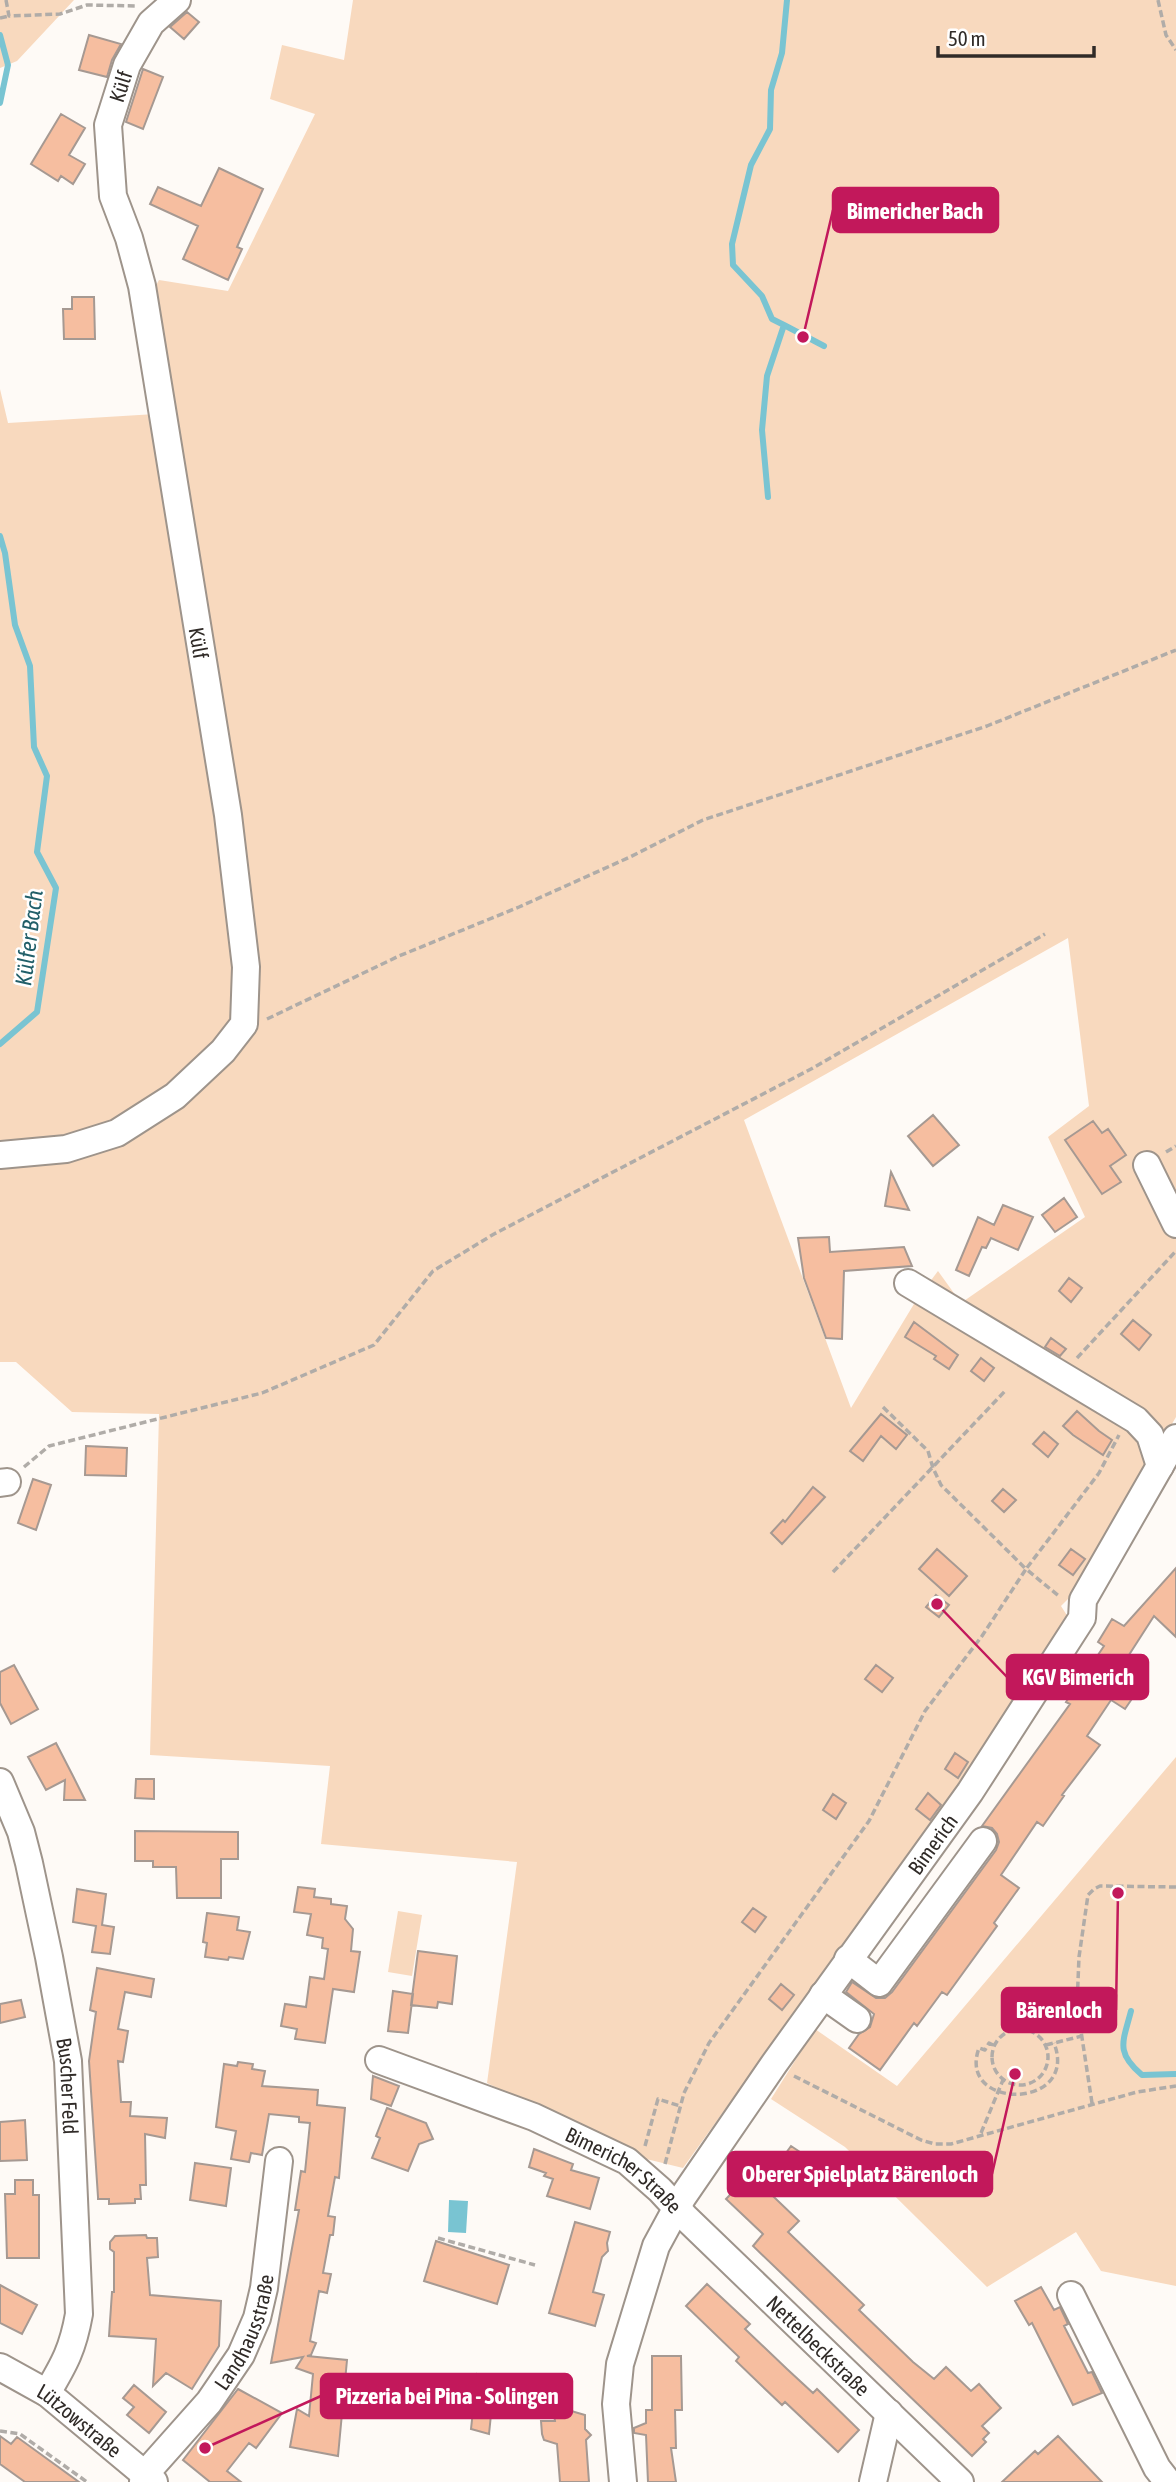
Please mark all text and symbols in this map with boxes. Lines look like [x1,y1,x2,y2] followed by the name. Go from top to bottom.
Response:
[938,14,1094,58] scale bar
[948,26,986,50] text: 50 m
[104,67,137,105] street label: Külf
[833,188,998,232] callout: Bimericher Bach
[847,198,983,224] text: Bimericher Bach
[184,625,214,661] street label: Külf
[10,889,48,987] water label: Külfer Bach
[1007,1655,1148,1699] callout: KGV Bimerich
[1022,1664,1134,1690] text: KGV Bimerich
[903,1809,962,1879] street label: Bimerich
[1002,1988,1116,2032] callout: Bärenloch
[1016,1997,1102,2023] text: Bärenloch
[52,2036,83,2135] street label: Buscher Feld
[562,2122,687,2218] street label: Bimericher Straße
[728,2152,992,2196] callout: Oberer Spielplatz Bärenloch
[742,2161,978,2187] text: Oberer Spielplatz Bärenloch
[209,2273,277,2394] street label: Landhausstraße
[762,2290,875,2401] street label: Nettelbeckstraße
[321,2374,572,2418] callout: Pizzeria bei Pina - Solingen
[33,2378,127,2462] street label: Lützowstraße
[335,2383,559,2409] text: Pizzeria bei Pina - Solingen

